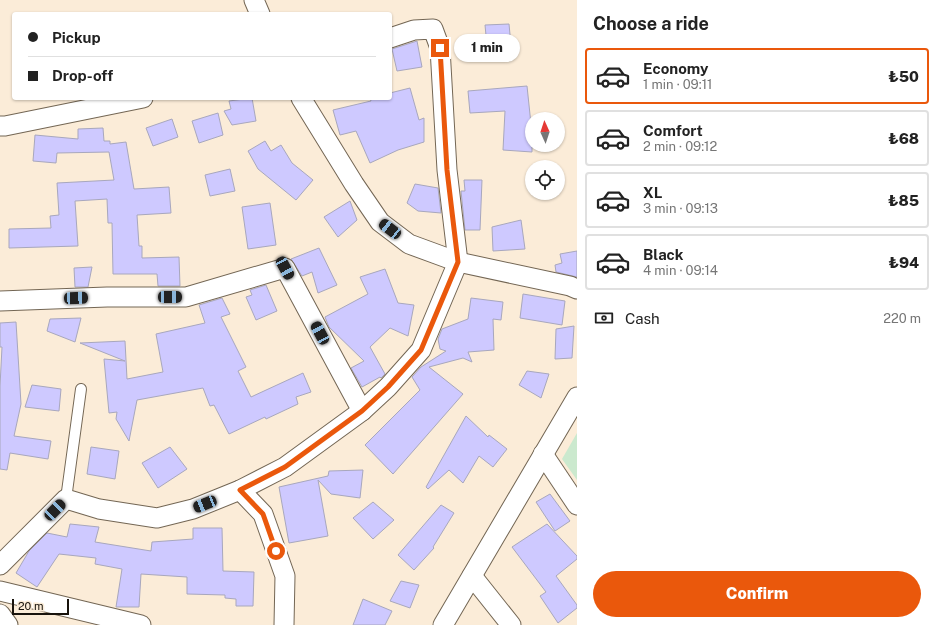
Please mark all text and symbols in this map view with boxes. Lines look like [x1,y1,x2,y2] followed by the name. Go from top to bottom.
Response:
[593,13,709,34] text: Choose a ride
[52,29,101,46] text: Pickup
[454,34,520,62] callout: 1 min
[431,39,449,57] route end
[471,40,503,55] text: 1 min
[595,58,631,94] icon: car
[643,60,708,77] text: Economy
[52,67,113,84] text: Drop-off
[888,68,919,85] text: ₺50
[643,77,712,92] text: 1 min · 09:11
[525,112,565,152] north arrow
[525,112,565,200] map controls
[595,120,631,156] icon: car
[643,122,703,139] text: Comfort
[888,130,919,147] text: ₺68
[643,139,717,154] text: 2 min · 09:12
[525,160,565,200] button: locate
[595,182,631,218] icon: car
[643,184,662,201] text: XL
[888,192,919,209] text: ₺85
[643,201,718,216] text: 3 min · 09:13
[377,217,403,241] car
[595,244,631,280] icon: car
[643,246,683,263] text: Black
[888,254,919,271] text: ₺94
[274,255,296,281] car
[643,263,718,278] text: 4 min · 09:14
[158,291,182,303] car
[64,292,88,304] car
[593,307,615,329] icon: cash
[625,310,660,327] text: Cash
[883,311,921,326] text: 220 m
[309,320,331,346] car
[192,494,218,514] car
[42,497,68,523] car
[267,542,285,560] route start
[593,571,921,617] button: Confirm
[12,597,69,616] scale bar
[18,600,43,612] text: 20 m

